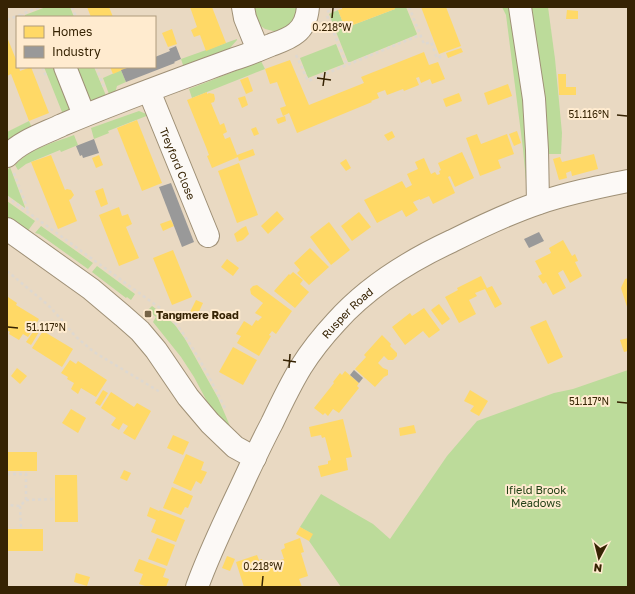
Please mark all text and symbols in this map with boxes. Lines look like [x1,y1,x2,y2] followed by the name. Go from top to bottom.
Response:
[16,16,156,68] legend
[312,21,352,33] text: 0.218°W
[52,24,92,39] text: Homes
[52,44,101,59] text: Industry
[569,108,609,120] text: 51.116°N
[158,125,199,201] street label: Treyford Close
[318,284,375,340] street label: Rusper Road
[156,308,239,321] place label: Tangmere Road
[143,309,153,319] marker: Tangmere Road
[26,321,66,333] text: 51.117°N
[569,395,609,407] text: 51.117°N
[506,483,566,509] park label: Ifield Brook Meadows
[579,538,619,578] north arrow
[243,560,283,572] text: 0.218°W
[593,561,603,575] text: N

